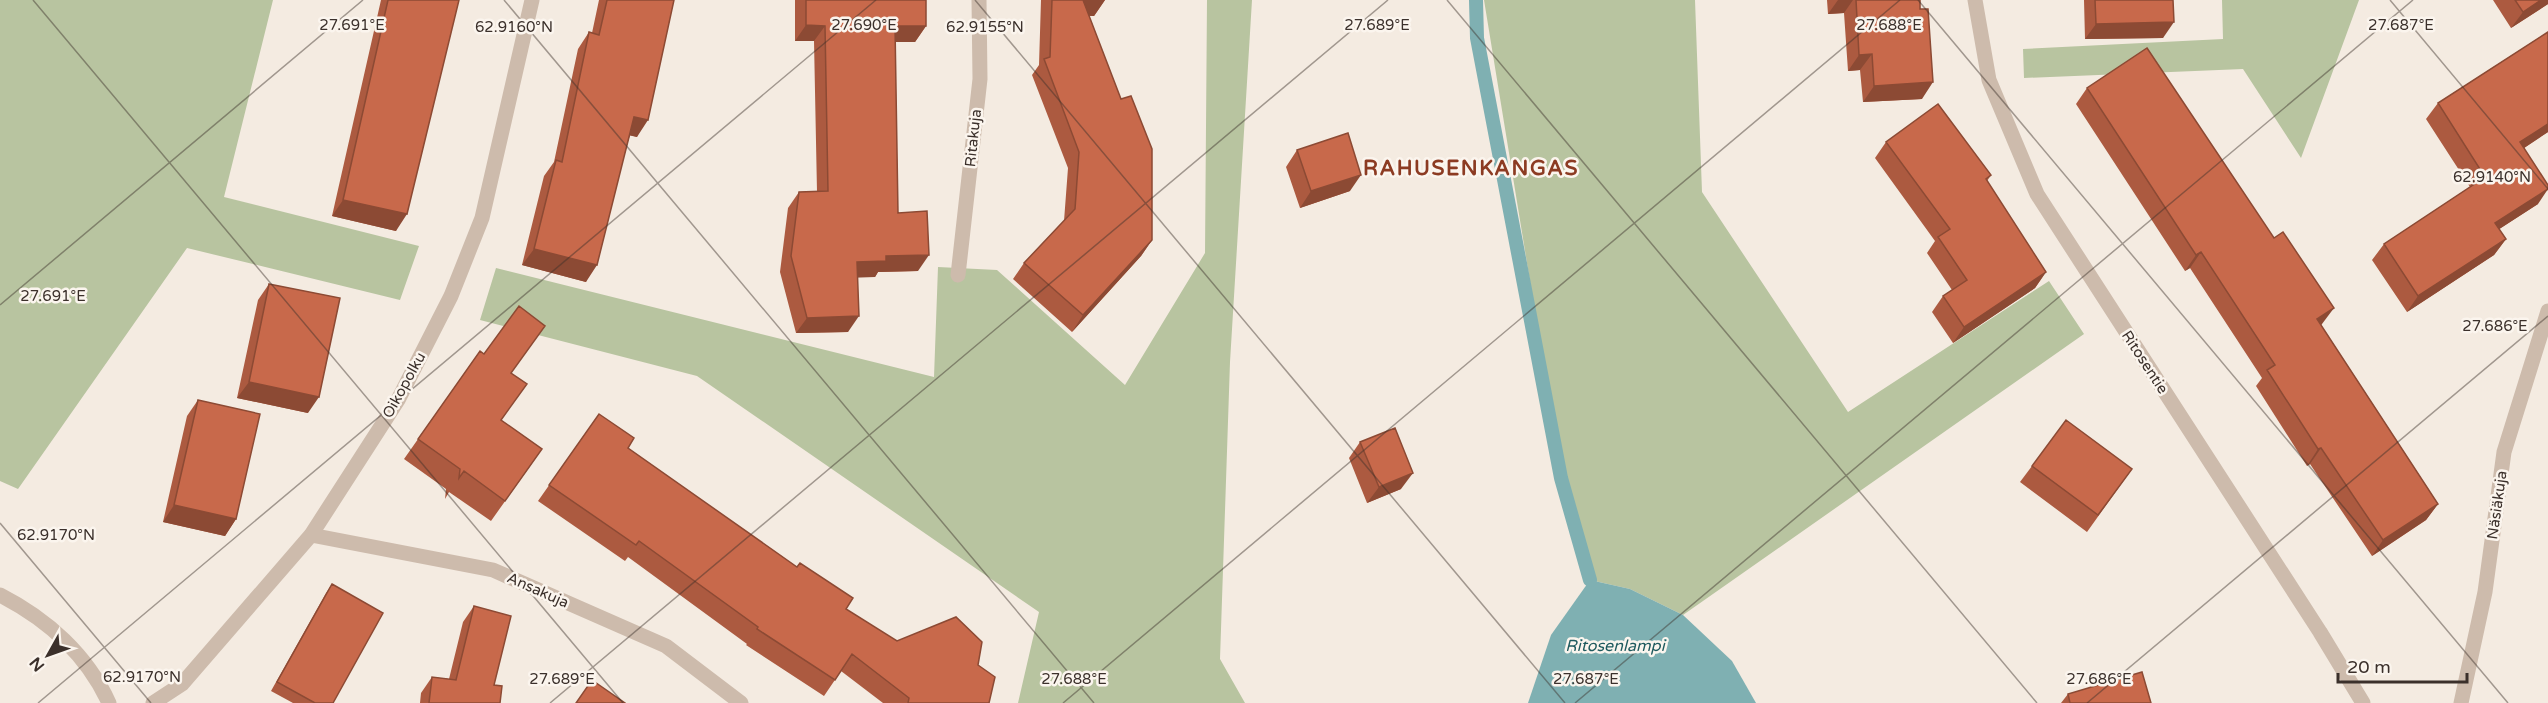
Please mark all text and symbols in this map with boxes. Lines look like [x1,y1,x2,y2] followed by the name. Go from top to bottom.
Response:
[319,16,385,34] text: 27.691°E
[831,16,897,34] text: 27.690°E
[1344,16,1410,34] text: 27.689°E
[1856,16,1922,34] text: 27.688°E
[2368,16,2434,34] text: 27.687°E
[475,18,553,36] text: 62.9160°N
[946,18,1024,36] text: 62.9155°N
[961,108,985,168] street label: Ritakuja
[1363,156,1579,181] district label: RAHUSENKANGAS
[2453,168,2531,186] text: 62.9140°N
[20,287,86,305] text: 27.691°E
[2462,317,2528,335] text: 27.686°E
[2118,327,2172,397] street label: Ritosentie
[379,349,429,421] street label: Oikopolku
[2483,469,2511,541] street label: Näsiäkuja
[17,526,95,544] text: 62.9170°N
[504,568,572,612] street label: Ansakuja
[18,625,78,685] north arrow
[1565,636,1667,656] water label: Ritosenlampi
[2338,646,2467,684] scale bar
[25,653,49,675] text: N
[2347,656,2391,678] text: 20 m
[103,668,181,686] text: 62.9170°N
[529,670,595,688] text: 27.689°E
[1041,670,1107,688] text: 27.688°E
[1553,670,1619,688] text: 27.687°E
[2066,670,2132,688] text: 27.686°E

